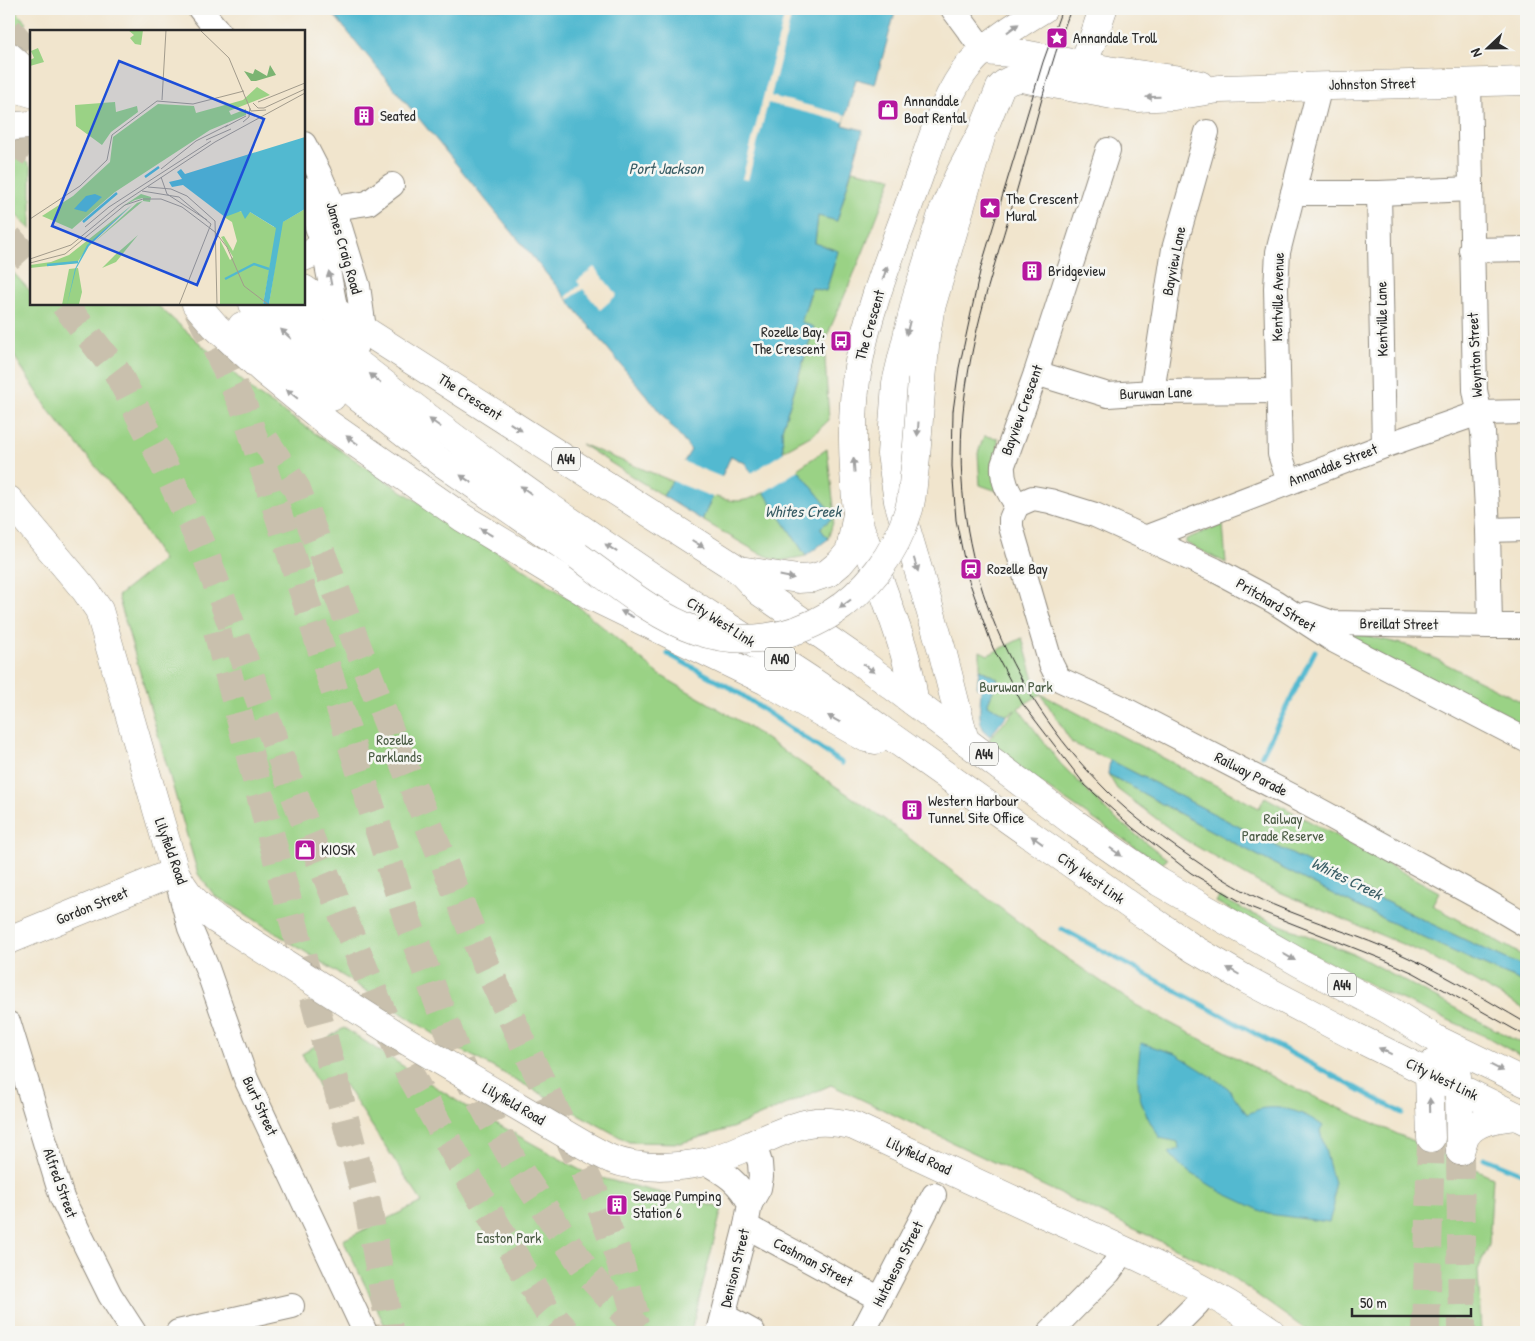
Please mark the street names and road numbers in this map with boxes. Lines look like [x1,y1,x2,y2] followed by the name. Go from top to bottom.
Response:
[1328,72,1416,95] street label: Johnston Street
[321,199,368,296] street label: James Craig Road
[1157,225,1190,297] street label: Bayview Lane
[1266,252,1289,342] street label: Kentville Avenue
[1370,281,1393,357] street label: Kentville Lane
[849,286,890,362] street label: The Crescent
[1462,311,1487,398] street label: Weynton Street
[995,361,1048,458] street label: Bayview Crescent
[434,368,507,426] street label: The Crescent
[1119,381,1193,404] street label: Buruwan Lane
[1285,438,1381,491] street label: Annandale Street
[552,448,580,470] road number: A44
[1232,573,1321,637] street label: Pritchard Street
[683,592,760,652] street label: City West Link
[1360,612,1439,635] street label: Breillat Street
[765,648,795,671] road number: A40
[970,742,998,766] road number: A44
[1211,746,1291,801] street label: Railway Parade
[150,815,193,887] street label: Lilyfield Road
[1053,847,1129,909] street label: City West Link
[53,881,132,930] street label: Gordon Street
[1328,974,1356,996] road number: A44
[1403,1052,1482,1105] street label: City West Link
[238,1073,284,1139] street label: Burt Street
[479,1077,550,1130] street label: Lilyfield Road
[883,1131,955,1180] street label: Lilyfield Road
[38,1145,83,1221] street label: Alfred Street
[867,1217,928,1310] street label: Hutcheson Street
[715,1226,755,1309] street label: Denison Street
[770,1232,857,1292] street label: Cashman Street

